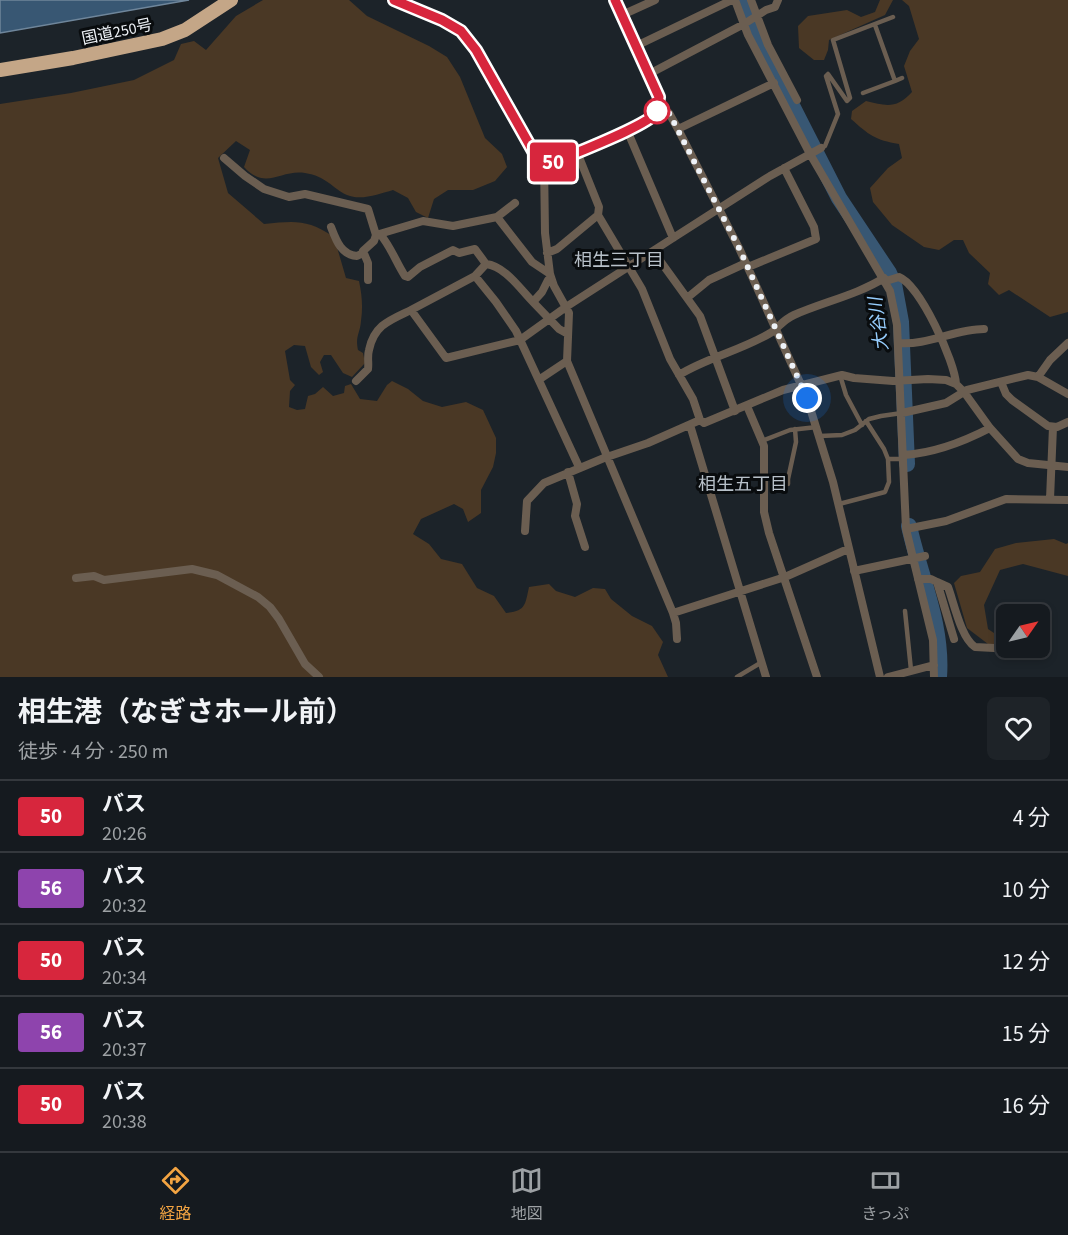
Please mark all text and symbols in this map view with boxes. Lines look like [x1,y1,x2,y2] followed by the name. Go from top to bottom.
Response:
[80,14,154,50] street label: 国道250号
[644,98,670,124] unlabelled marker
[526,142,580,182] line badge: 50
[542,147,564,177] text: 50
[574,248,664,273] district label: 相生三丁目
[863,294,895,352] water label: 大谷川
[792,383,822,413] your location
[698,472,788,497] district label: 相生五丁目
[996,604,1050,658] north arrow
[996,604,1050,658] map controls
[18,692,354,732] text: 相生港（なぎさホール前）
[987,697,1050,760] button: heart
[18,738,168,766] text: 徒歩 · 4 分 · 250 m
[102,788,146,820] text: バス
[40,801,62,831] text: 50
[1013,802,1050,834] text: 4 分
[102,820,147,848] text: 20:26
[102,860,146,892] text: バス
[40,873,62,903] text: 56
[1002,874,1050,906] text: 10 分
[102,892,147,920] text: 20:32
[102,932,146,964] text: バス
[40,945,62,975] text: 50
[1002,946,1050,978] text: 12 分
[102,964,147,992] text: 20:34
[102,1004,146,1036] text: バス
[40,1017,62,1047] text: 56
[1002,1018,1050,1050] text: 15 分
[102,1036,147,1064] text: 20:37
[102,1076,146,1108] text: バス
[40,1089,62,1119] text: 50
[1002,1090,1050,1122] text: 16 分
[102,1108,147,1136] text: 20:38
[159,1164,192,1225] tab: 経路
[510,1164,543,1225] tab: 地図
[862,1164,909,1225] tab: きっぷ

